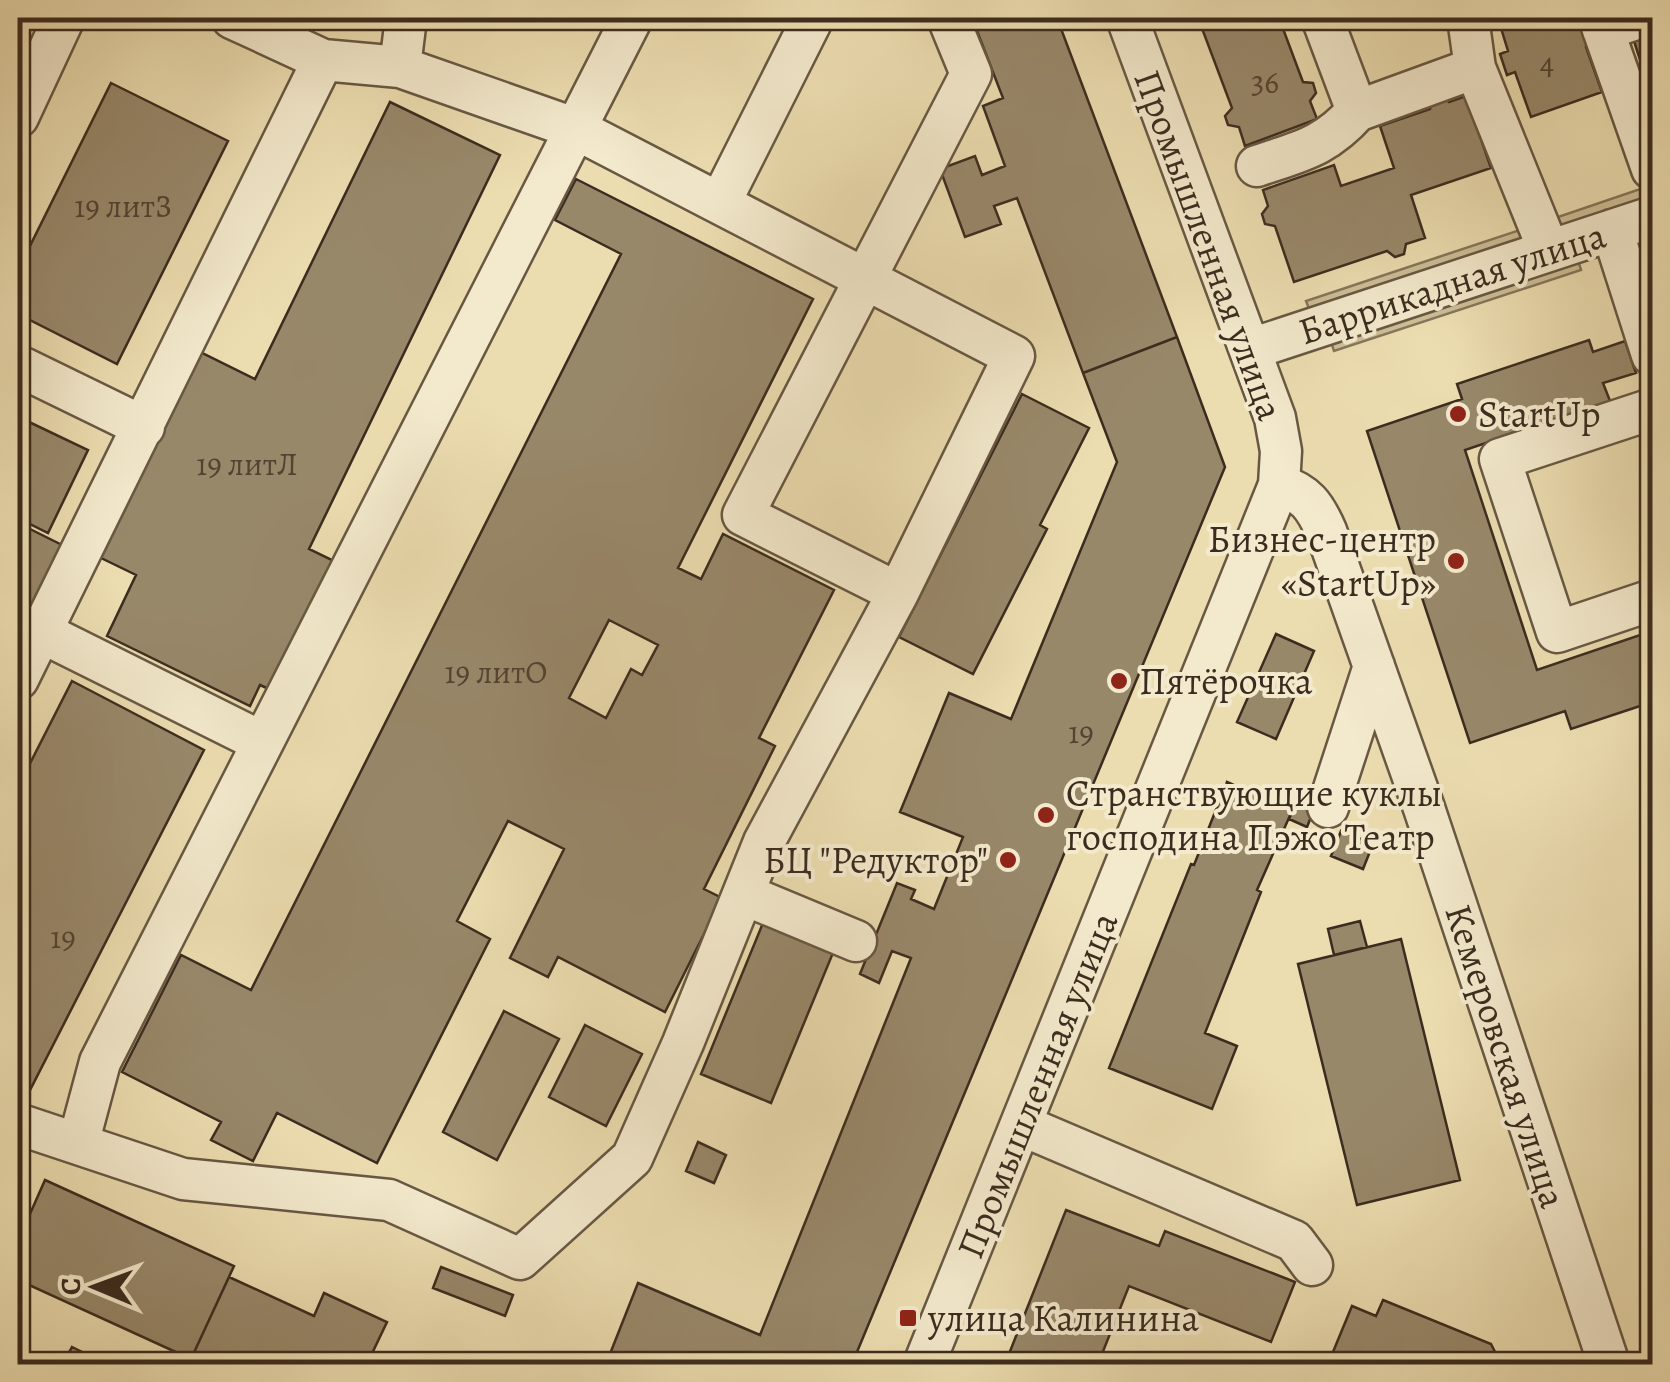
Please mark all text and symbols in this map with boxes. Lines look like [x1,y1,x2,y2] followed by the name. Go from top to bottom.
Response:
[1540,41,1554,85] house number: 4
[1251,60,1279,104] house number: 36
[1121,63,1297,428] street label: Промышленная улица
[74,184,172,228] house number: 19 литЗ
[1292,209,1613,357] street label: Баррикадная улица
[1478,388,1601,440] place label: StartUp
[1447,403,1469,425] marker: StartUp
[196,442,298,486] house number: 19 литЛ
[1208,513,1436,609] place label: Бизнес-центр «StartUp»
[1445,550,1467,572] marker: Бизнес-центр «StartUp»
[445,650,547,694] house number: 19 литО
[1139,655,1313,707] place label: Пятёрочка
[1108,670,1130,692] marker: Пятёрочка
[1068,710,1094,754] house number: 19
[1066,767,1442,863] place label: Странствующие куклы господина Пэжо Театр
[1035,804,1057,826] marker: Странствующие куклы господина Пэжо Театр
[763,834,988,886] place label: БЦ "Редуктор"
[997,849,1019,871] marker: БЦ "Редуктор"
[1432,898,1580,1215] street label: Кемеровская улица
[944,904,1130,1266] street label: Промышленная улица
[50,915,76,959] house number: 19
[45,1237,145,1337] north arrow
[52,1278,90,1296] text: С
[927,1292,1200,1344] place label: улица Калинина
[897,1307,919,1329] marker: улица Калинина

